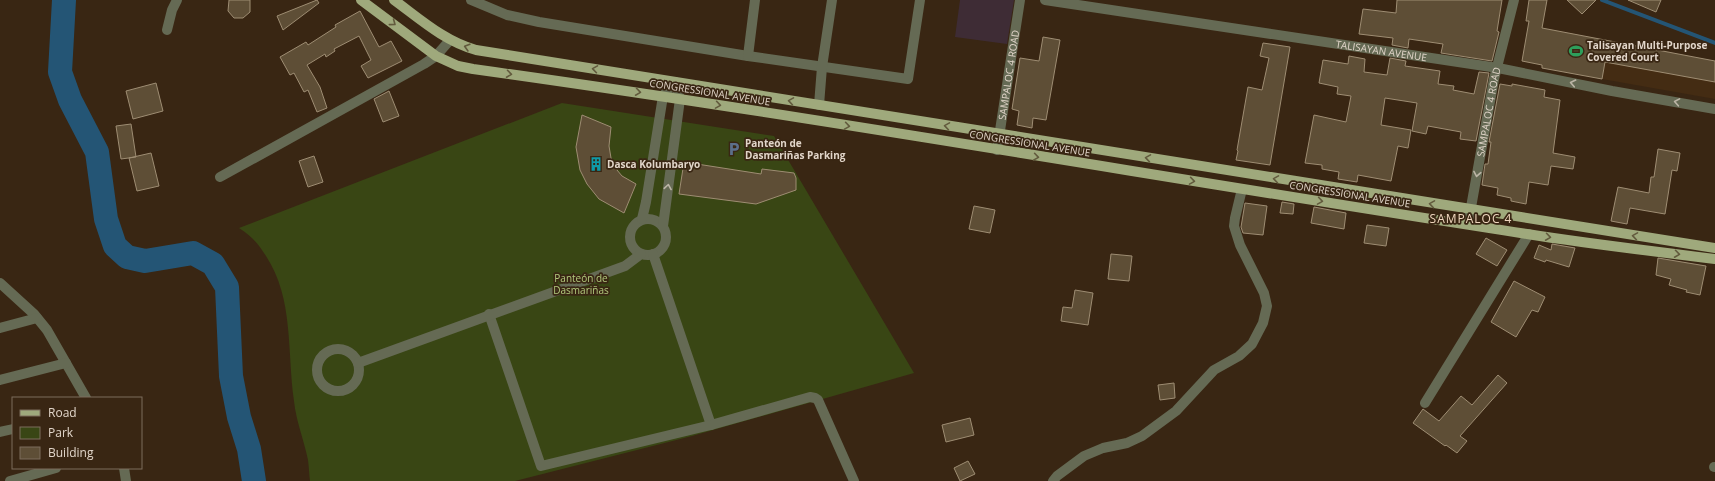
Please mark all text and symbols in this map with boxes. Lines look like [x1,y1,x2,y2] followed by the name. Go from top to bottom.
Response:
[388,18,395,25] one-way arrow
[995,29,1022,121] street label: SAMPALOC 4 ROAD
[1335,37,1428,64] street label: TALISAYAN AVENUE
[1587,38,1707,64] place label: Talisayan Multi-Purpose Covered Court
[463,43,470,52] one-way arrow
[1568,43,1584,59] sports icon: Talisayan Multi-Purpose Covered Court
[592,65,598,74] one-way arrow
[1473,65,1504,158] street label: SAMPALOC 4 ROAD
[506,69,512,78] one-way arrow
[649,76,771,108] street label: CONGRESSIONAL AVENUE
[1570,80,1577,88] one-way arrow
[635,87,641,96] one-way arrow
[788,97,794,105] one-way arrow
[1673,98,1680,107] one-way arrow
[715,100,721,109] one-way arrow
[844,121,850,130] one-way arrow
[944,122,950,131] one-way arrow
[969,127,1091,159] street label: CONGRESSIONAL AVENUE
[745,136,846,162] place label: Panteón de Dasmariñas Parking
[726,141,742,157] parking icon: Panteón de Dasmariñas Parking
[1033,152,1039,160] one-way arrow
[1144,154,1151,163] one-way arrow
[588,156,604,172] building icon: Dasca Kolumbaryo
[607,157,700,171] place label: Dasca Kolumbaryo
[1473,171,1482,178] one-way arrow
[1273,175,1279,184] one-way arrow
[1189,176,1195,185] one-way arrow
[1289,178,1411,210] street label: CONGRESSIONAL AVENUE
[663,184,672,190] one-way arrow
[1317,196,1323,205] one-way arrow
[1429,200,1435,209] one-way arrow
[1430,210,1512,227] district label: SAMPALOC 4
[1545,232,1551,241] one-way arrow
[1632,232,1638,241] one-way arrow
[1674,249,1680,258] one-way arrow
[553,271,609,297] park label: Panteón de Dasmariñas
[12,397,142,469] legend
[48,404,77,421] text: Road
[48,424,74,441] text: Park
[48,444,94,461] text: Building

